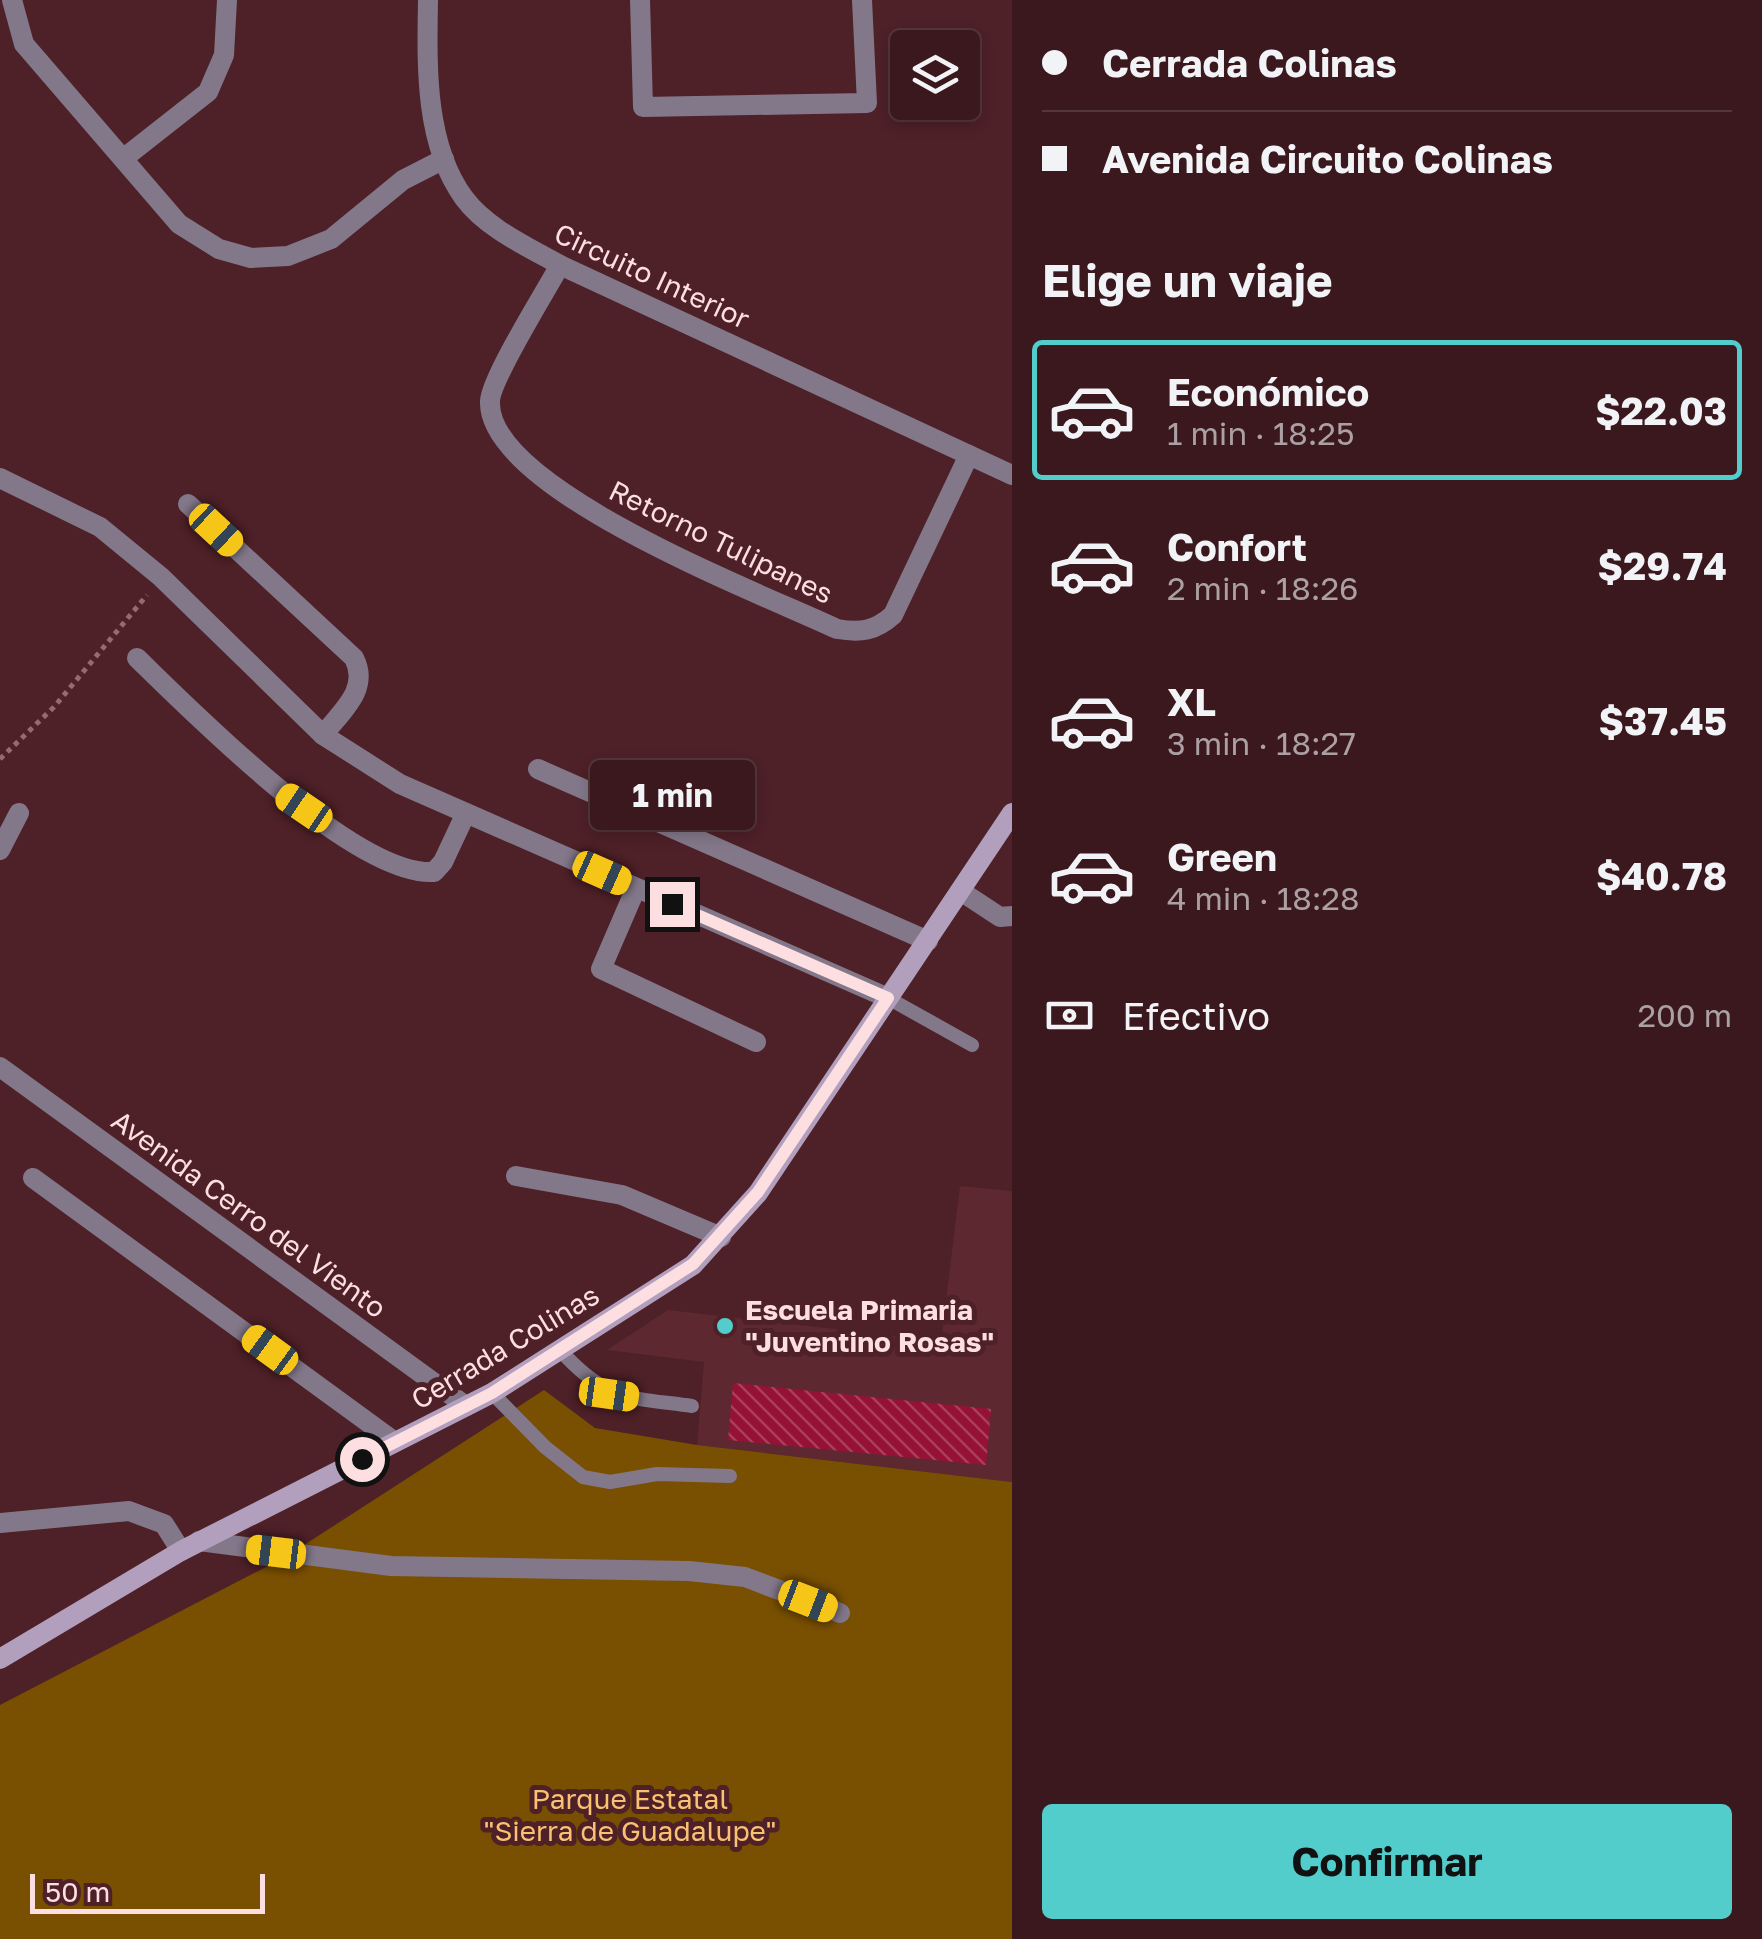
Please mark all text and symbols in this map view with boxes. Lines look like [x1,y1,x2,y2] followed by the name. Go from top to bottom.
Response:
[890,30,980,120] map controls
[890,30,980,120] button: layers
[1102,40,1397,85] text: Cerrada Colinas
[1102,136,1553,181] text: Avenida Circuito Colinas
[550,216,755,335] street label: Circuito Interior
[1042,253,1333,307] text: Elige un viaje
[1047,365,1137,455] icon: car
[1167,369,1369,414] text: Económico
[1595,388,1727,433] text: $22.03
[1167,414,1354,452] text: 1 min · 18:25
[604,473,838,610] street label: Retorno Tulipanes
[184,499,248,561] car
[1047,520,1137,610] icon: car
[1167,524,1307,569] text: Confort
[1598,543,1727,588] text: $29.74
[1167,569,1358,607] text: 2 min · 18:26
[1047,675,1137,765] icon: car
[1167,679,1216,724] text: XL
[1599,698,1727,743] text: $37.45
[1167,724,1356,762] text: 3 min · 18:27
[590,759,754,829] callout: 1 min
[632,776,713,814] text: 1 min
[271,779,337,837] car
[1047,830,1137,920] icon: car
[1167,834,1277,879] text: Green
[568,847,636,899] car
[1596,853,1727,898] text: $40.78
[1167,879,1359,917] text: 4 min · 18:28
[650,882,695,927] route end
[1042,988,1097,1043] icon: cash
[1122,993,1270,1038] text: Efectivo
[1637,996,1732,1034] text: 200 m
[106,1103,393,1324] street label: Avenida Cerro del Viento
[405,1278,604,1416] street label: Cerrada Colinas
[745,1293,994,1358] place label: Escuela Primaria "Juventino Rosas"
[714,1315,736,1337] marker: Escuela Primaria "Juventino Rosas"
[237,1320,303,1380] car
[577,1375,641,1413] car
[340,1437,385,1482] route start
[244,1533,308,1571] car
[775,1576,841,1626] car
[484,1782,776,1847] park label: Parque Estatal "Sierra de Guadalupe"
[1042,1804,1732,1919] button: Confirmar
[30,1869,265,1914] scale bar
[45,1875,110,1908] text: 50 m

